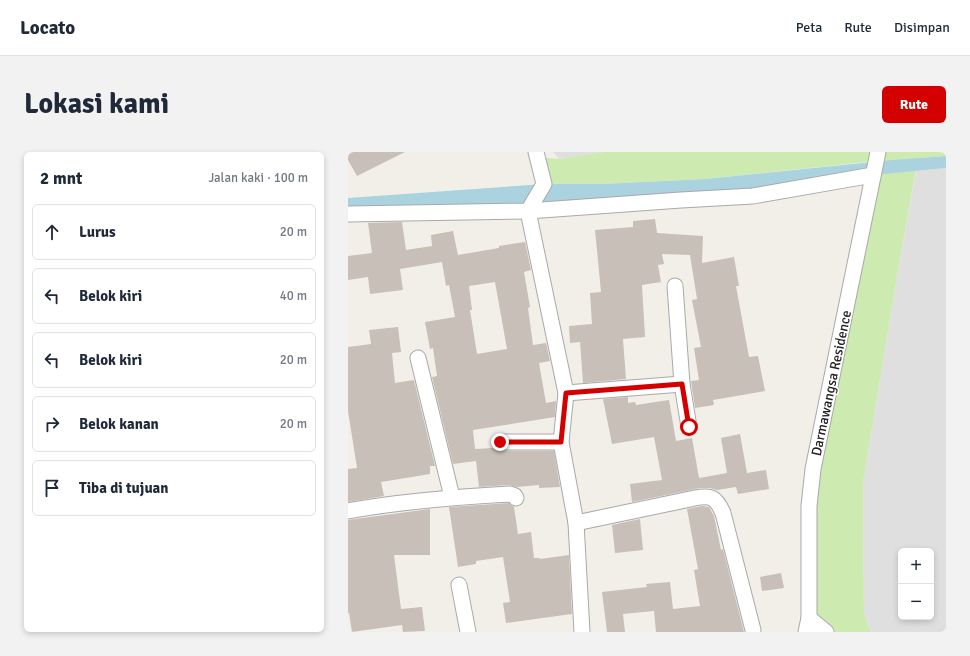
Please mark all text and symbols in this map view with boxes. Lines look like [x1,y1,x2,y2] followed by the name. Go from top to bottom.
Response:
[20,16,75,40] text: Locato
[796,19,822,36] text: Peta
[844,19,872,36] text: Rute
[894,19,950,36] text: Disimpan
[882,86,946,123] button: Rute
[24,87,169,121] text: Lokasi kami
[40,168,82,189] text: 2 mnt
[209,170,308,186] text: Jalan kaki · 100 m
[41,221,63,243] icon: ahead
[79,223,116,241] text: Lurus
[280,224,307,240] text: 20 m
[41,285,63,307] icon: left
[79,287,142,305] text: Belok kiri
[280,288,307,304] text: 40 m
[808,309,855,457] street label: Darmawangsa Residence
[41,349,63,371] icon: left
[79,351,142,369] text: Belok kiri
[280,352,307,368] text: 20 m
[41,413,63,435] icon: right
[79,415,159,433] text: Belok kanan
[280,416,307,432] text: 20 m
[680,418,698,436] route start
[491,433,509,451] route end
[41,477,63,499] icon: arrive
[79,479,169,497] text: Tiba di tujuan
[898,548,934,620] map controls
[898,548,934,584] button: +
[898,584,934,620] button: −

